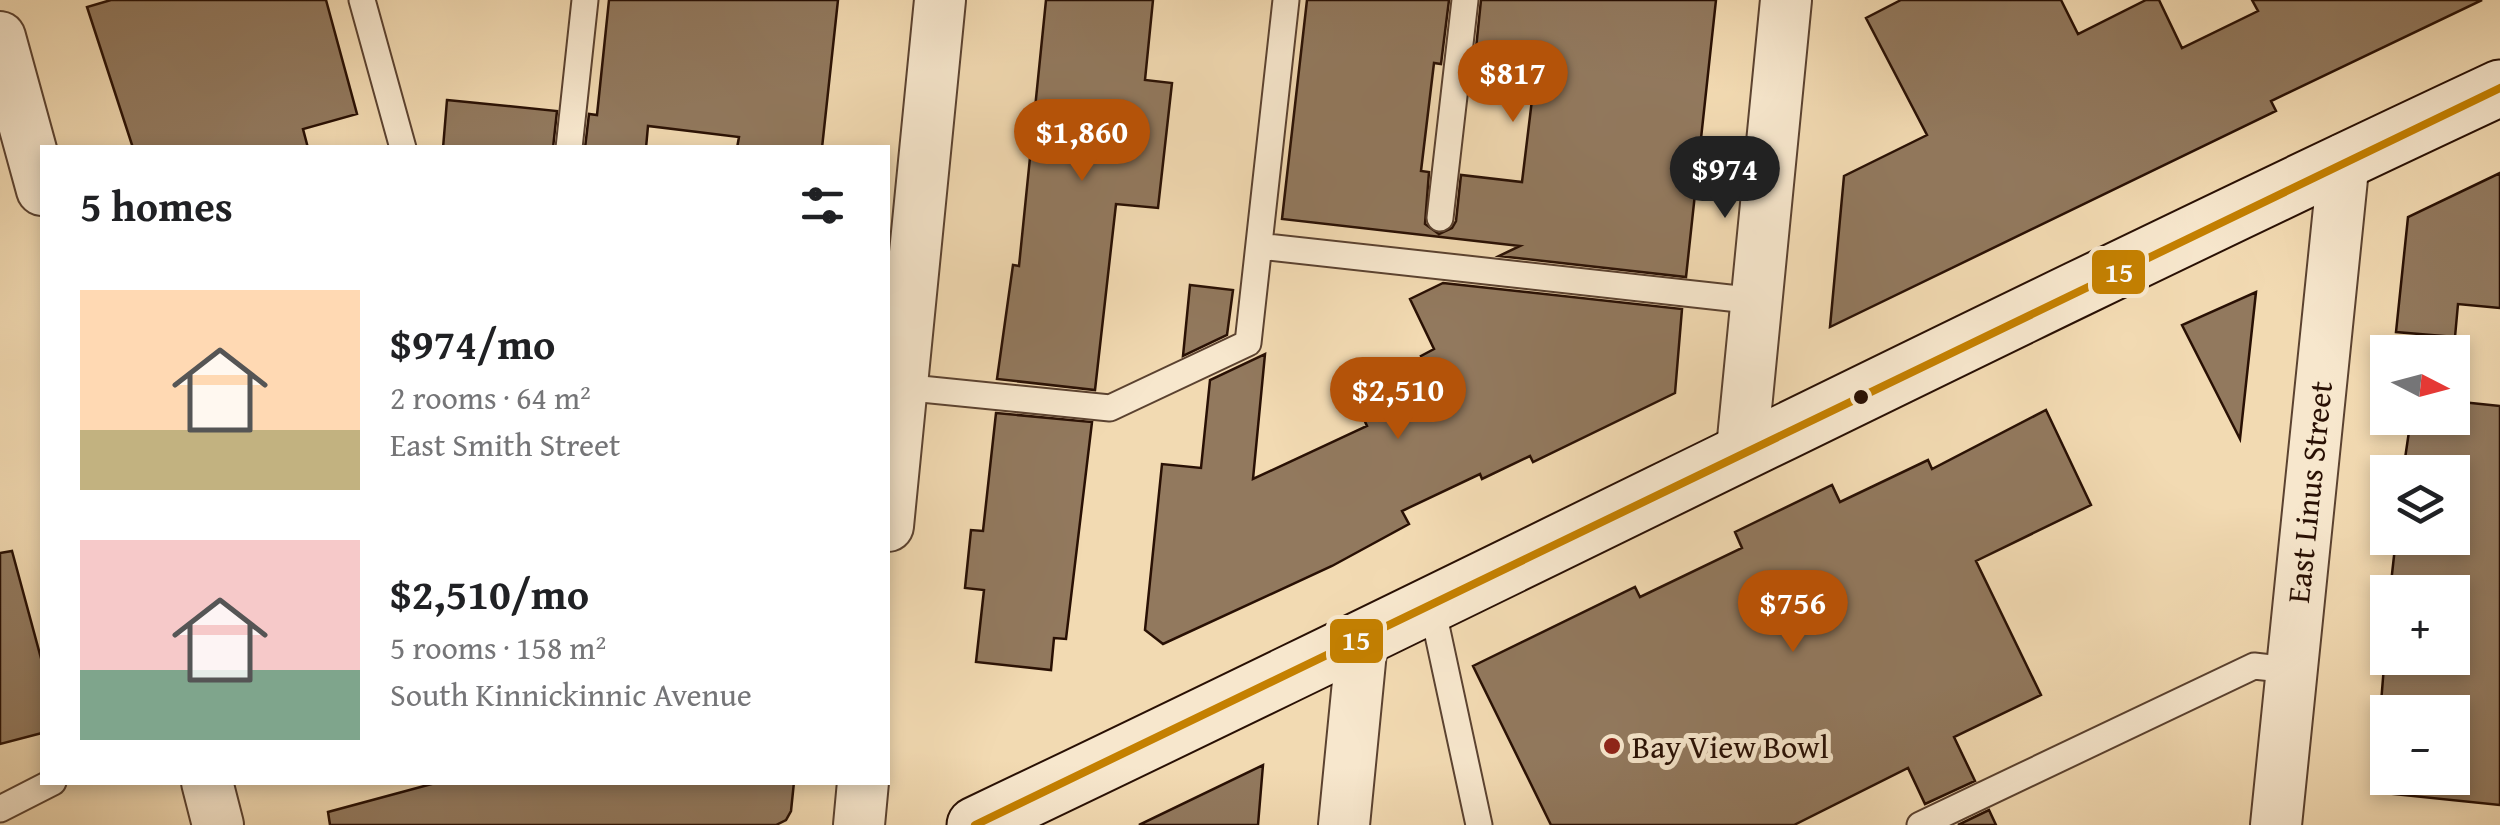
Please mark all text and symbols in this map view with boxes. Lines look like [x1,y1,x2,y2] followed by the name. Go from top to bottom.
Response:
[1454,40,1572,125] pin: $817
[1480,49,1546,96] text: $817
[1001,99,1163,184] pin: $1,860
[1036,108,1128,155] text: $1,860
[1666,136,1784,221] pin: $974
[1692,145,1758,192] text: $974
[80,175,233,236] text: 5 homes
[795,178,850,233] icon: filters
[2090,248,2147,296] line badge: 15
[2104,251,2134,292] text: 15
[390,313,555,374] text: $974/mo
[160,330,280,450] icon: home
[2370,335,2470,435] north arrow
[2370,335,2470,795] map controls
[1317,357,1479,442] pin: $2,510
[1352,366,1444,413] text: $2,510
[390,374,591,421] text: 2 rooms · 64 m²
[2274,379,2344,605] street label: East Linus Street
[1851,387,1871,407] unlabelled marker
[390,421,620,468] text: East Smith Street
[2370,455,2470,555] button: layers
[390,563,589,624] text: $2,510/mo
[1734,570,1852,655] pin: $756
[2370,575,2470,675] button: +
[1760,579,1826,626] text: $756
[160,580,280,700] icon: home
[1328,617,1385,665] line badge: 15
[1341,619,1371,660] text: 15
[390,624,606,671] text: 5 rooms · 158 m²
[390,671,752,718] text: South Kinnickinnic Avenue
[2370,695,2470,795] button: −
[1632,723,1829,770] place label: Bay View Bowl
[1601,735,1623,757] marker: Bay View Bowl

